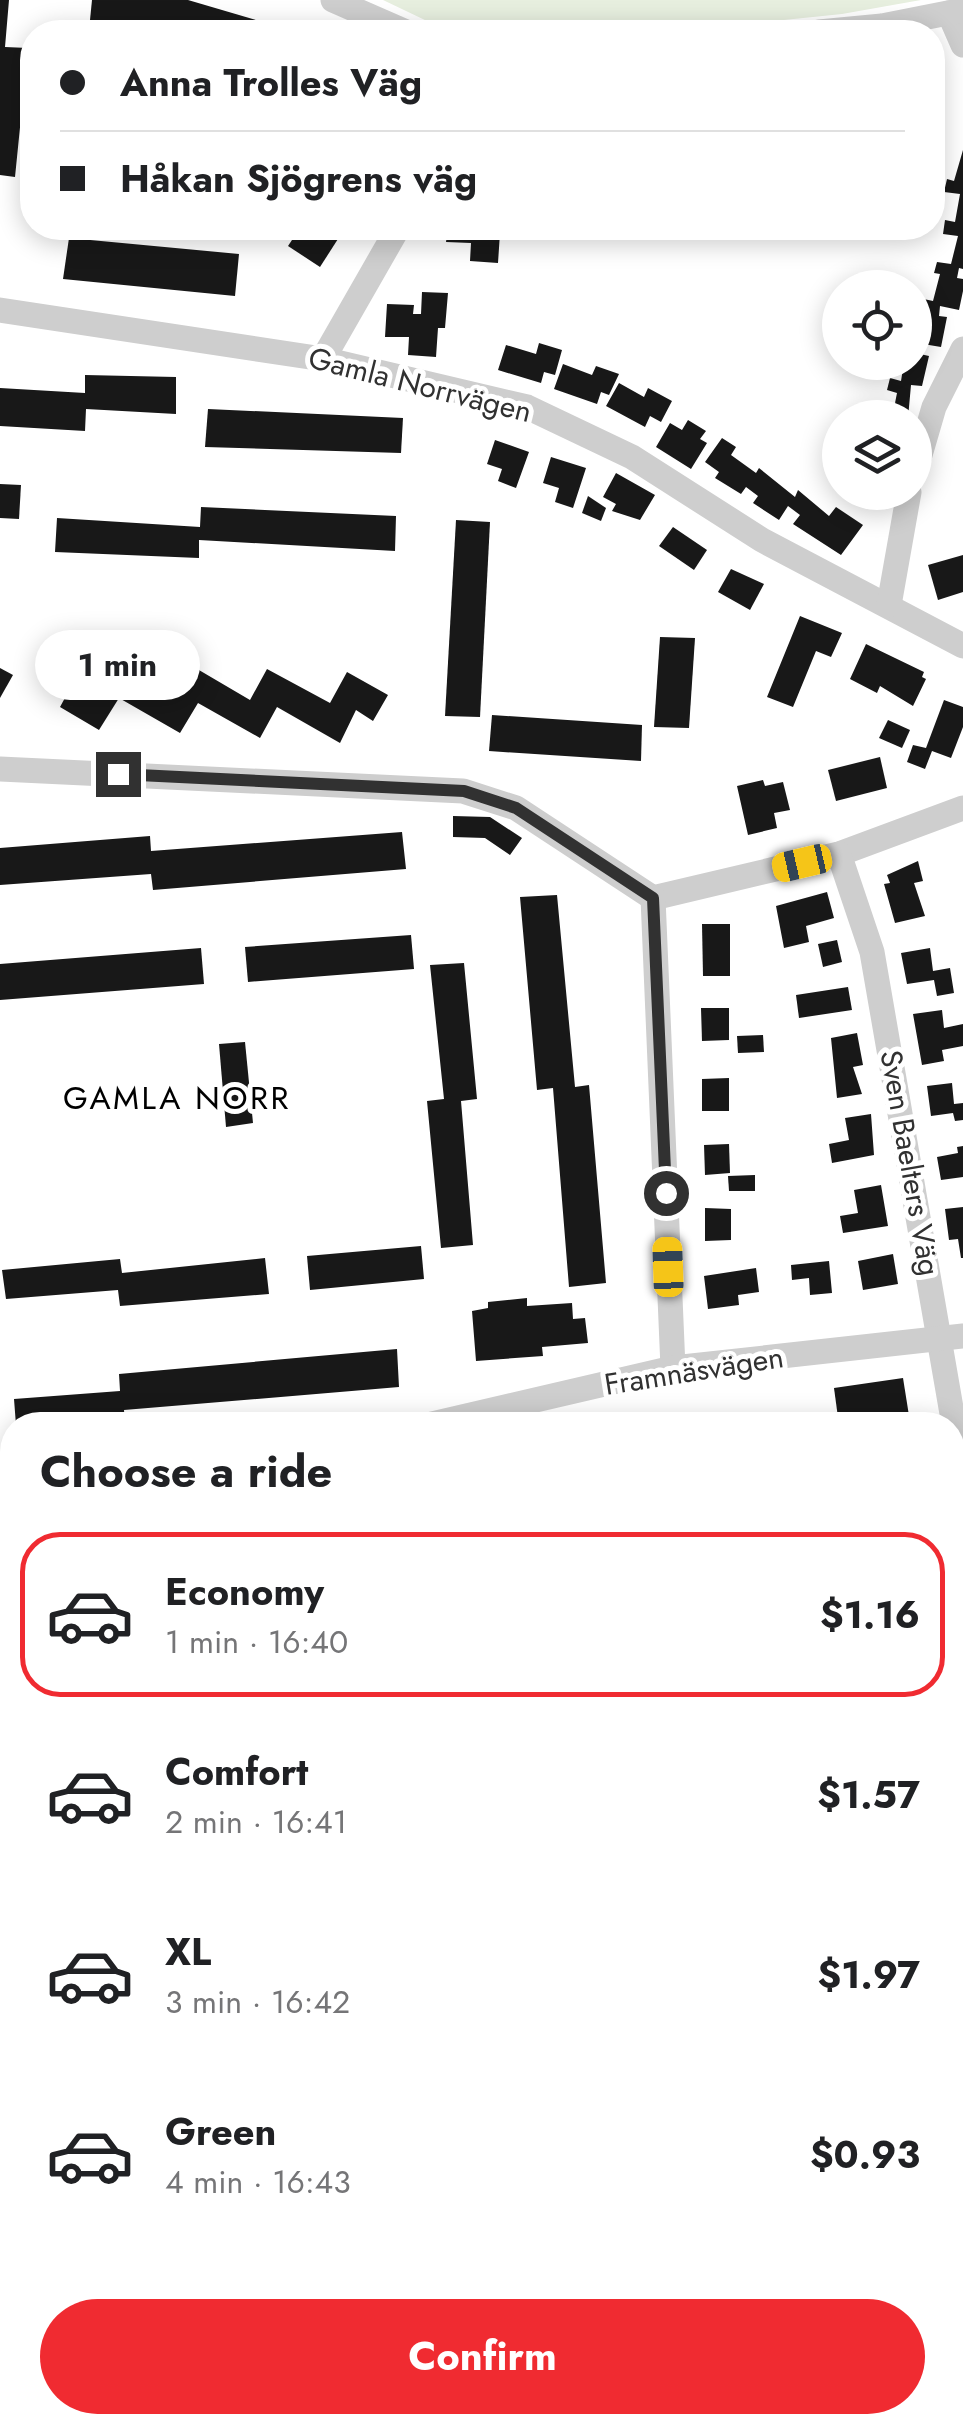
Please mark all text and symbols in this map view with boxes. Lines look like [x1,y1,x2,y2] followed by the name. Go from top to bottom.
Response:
[120,55,422,110] text: Anna Trolles Väg
[120,151,477,206] text: Håkan Sjögrens väg
[822,270,932,510] map controls
[822,270,932,380] button: locate
[304,336,536,433] street label: Gamla Norrvägen
[822,400,932,510] button: layers
[36,629,200,699] callout: 1 min
[78,642,157,688] text: 1 min
[96,752,141,797] route end
[769,842,835,884] car
[869,1047,951,1279] street label: Sven Baelters Väg
[63,1075,291,1121] district label: GAMLA NORR
[644,1171,689,1216] route start
[652,1236,684,1298] car
[601,1335,787,1406] street label: Framnäsvägen
[40,1439,332,1504] text: Choose a ride
[165,1564,324,1619] text: Economy
[45,1570,135,1660] icon: car
[820,1587,920,1642] text: $1.16
[165,1619,348,1665] text: 1 min · 16:40
[165,1744,308,1799] text: Comfort
[45,1750,135,1840] icon: car
[817,1767,920,1822] text: $1.57
[165,1799,347,1845] text: 2 min · 16:41
[165,1924,211,1979] text: XL
[45,1930,135,2020] icon: car
[818,1947,920,2002] text: $1.97
[165,1979,350,2025] text: 3 min · 16:42
[165,2104,276,2159] text: Green
[45,2110,135,2200] icon: car
[810,2127,920,2182] text: $0.93
[165,2159,351,2205] text: 4 min · 16:43
[40,2299,925,2414] button: Confirm

